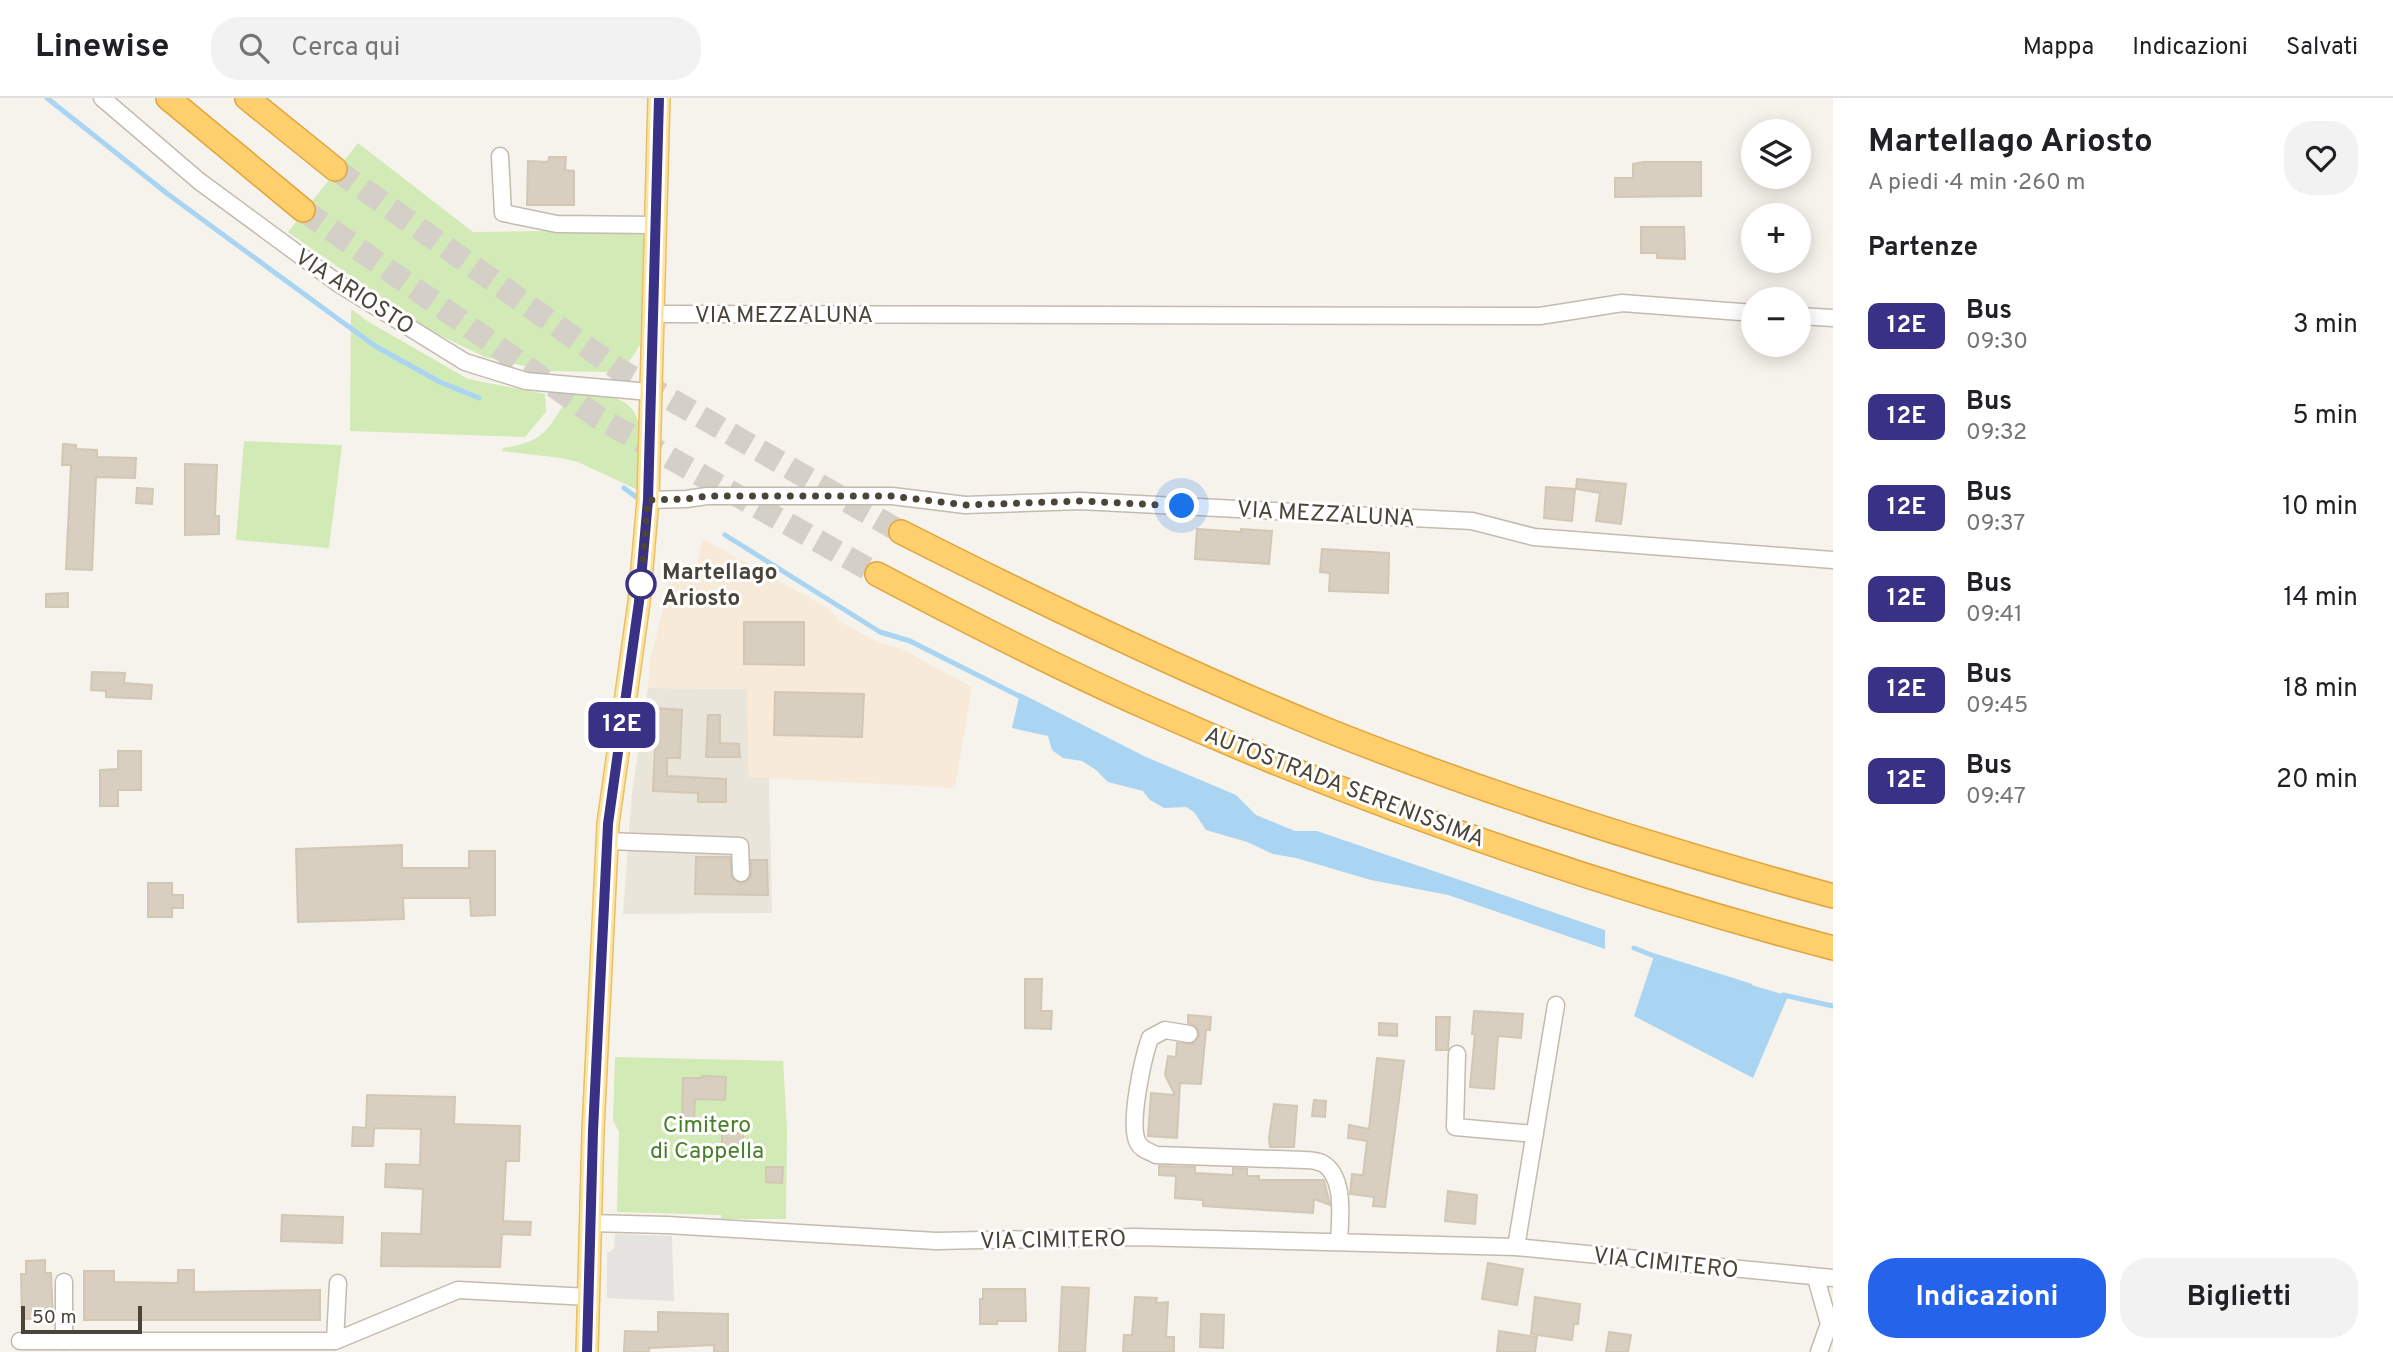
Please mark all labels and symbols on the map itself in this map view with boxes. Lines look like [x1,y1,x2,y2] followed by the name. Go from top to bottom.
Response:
[289,244,419,342] street label: VIA ARIOSTO
[695,302,873,331] street label: VIA MEZZALUNA
[1164,488,1199,523] your location
[1236,496,1416,535] street label: VIA MEZZALUNA
[662,559,777,614] place label: Martellago Ariosto
[626,569,656,599] marker: Martellago Ariosto
[582,702,662,748] line badge: 12E
[1200,721,1488,855] street label: AUTOSTRADA SERENISSIMA
[650,1112,764,1167] park label: Cimitero di Cappella
[980,1226,1126,1257] street label: VIA CIMITERO
[1592,1242,1740,1287] street label: VIA CIMITERO
[21,1303,142,1335] scale bar

